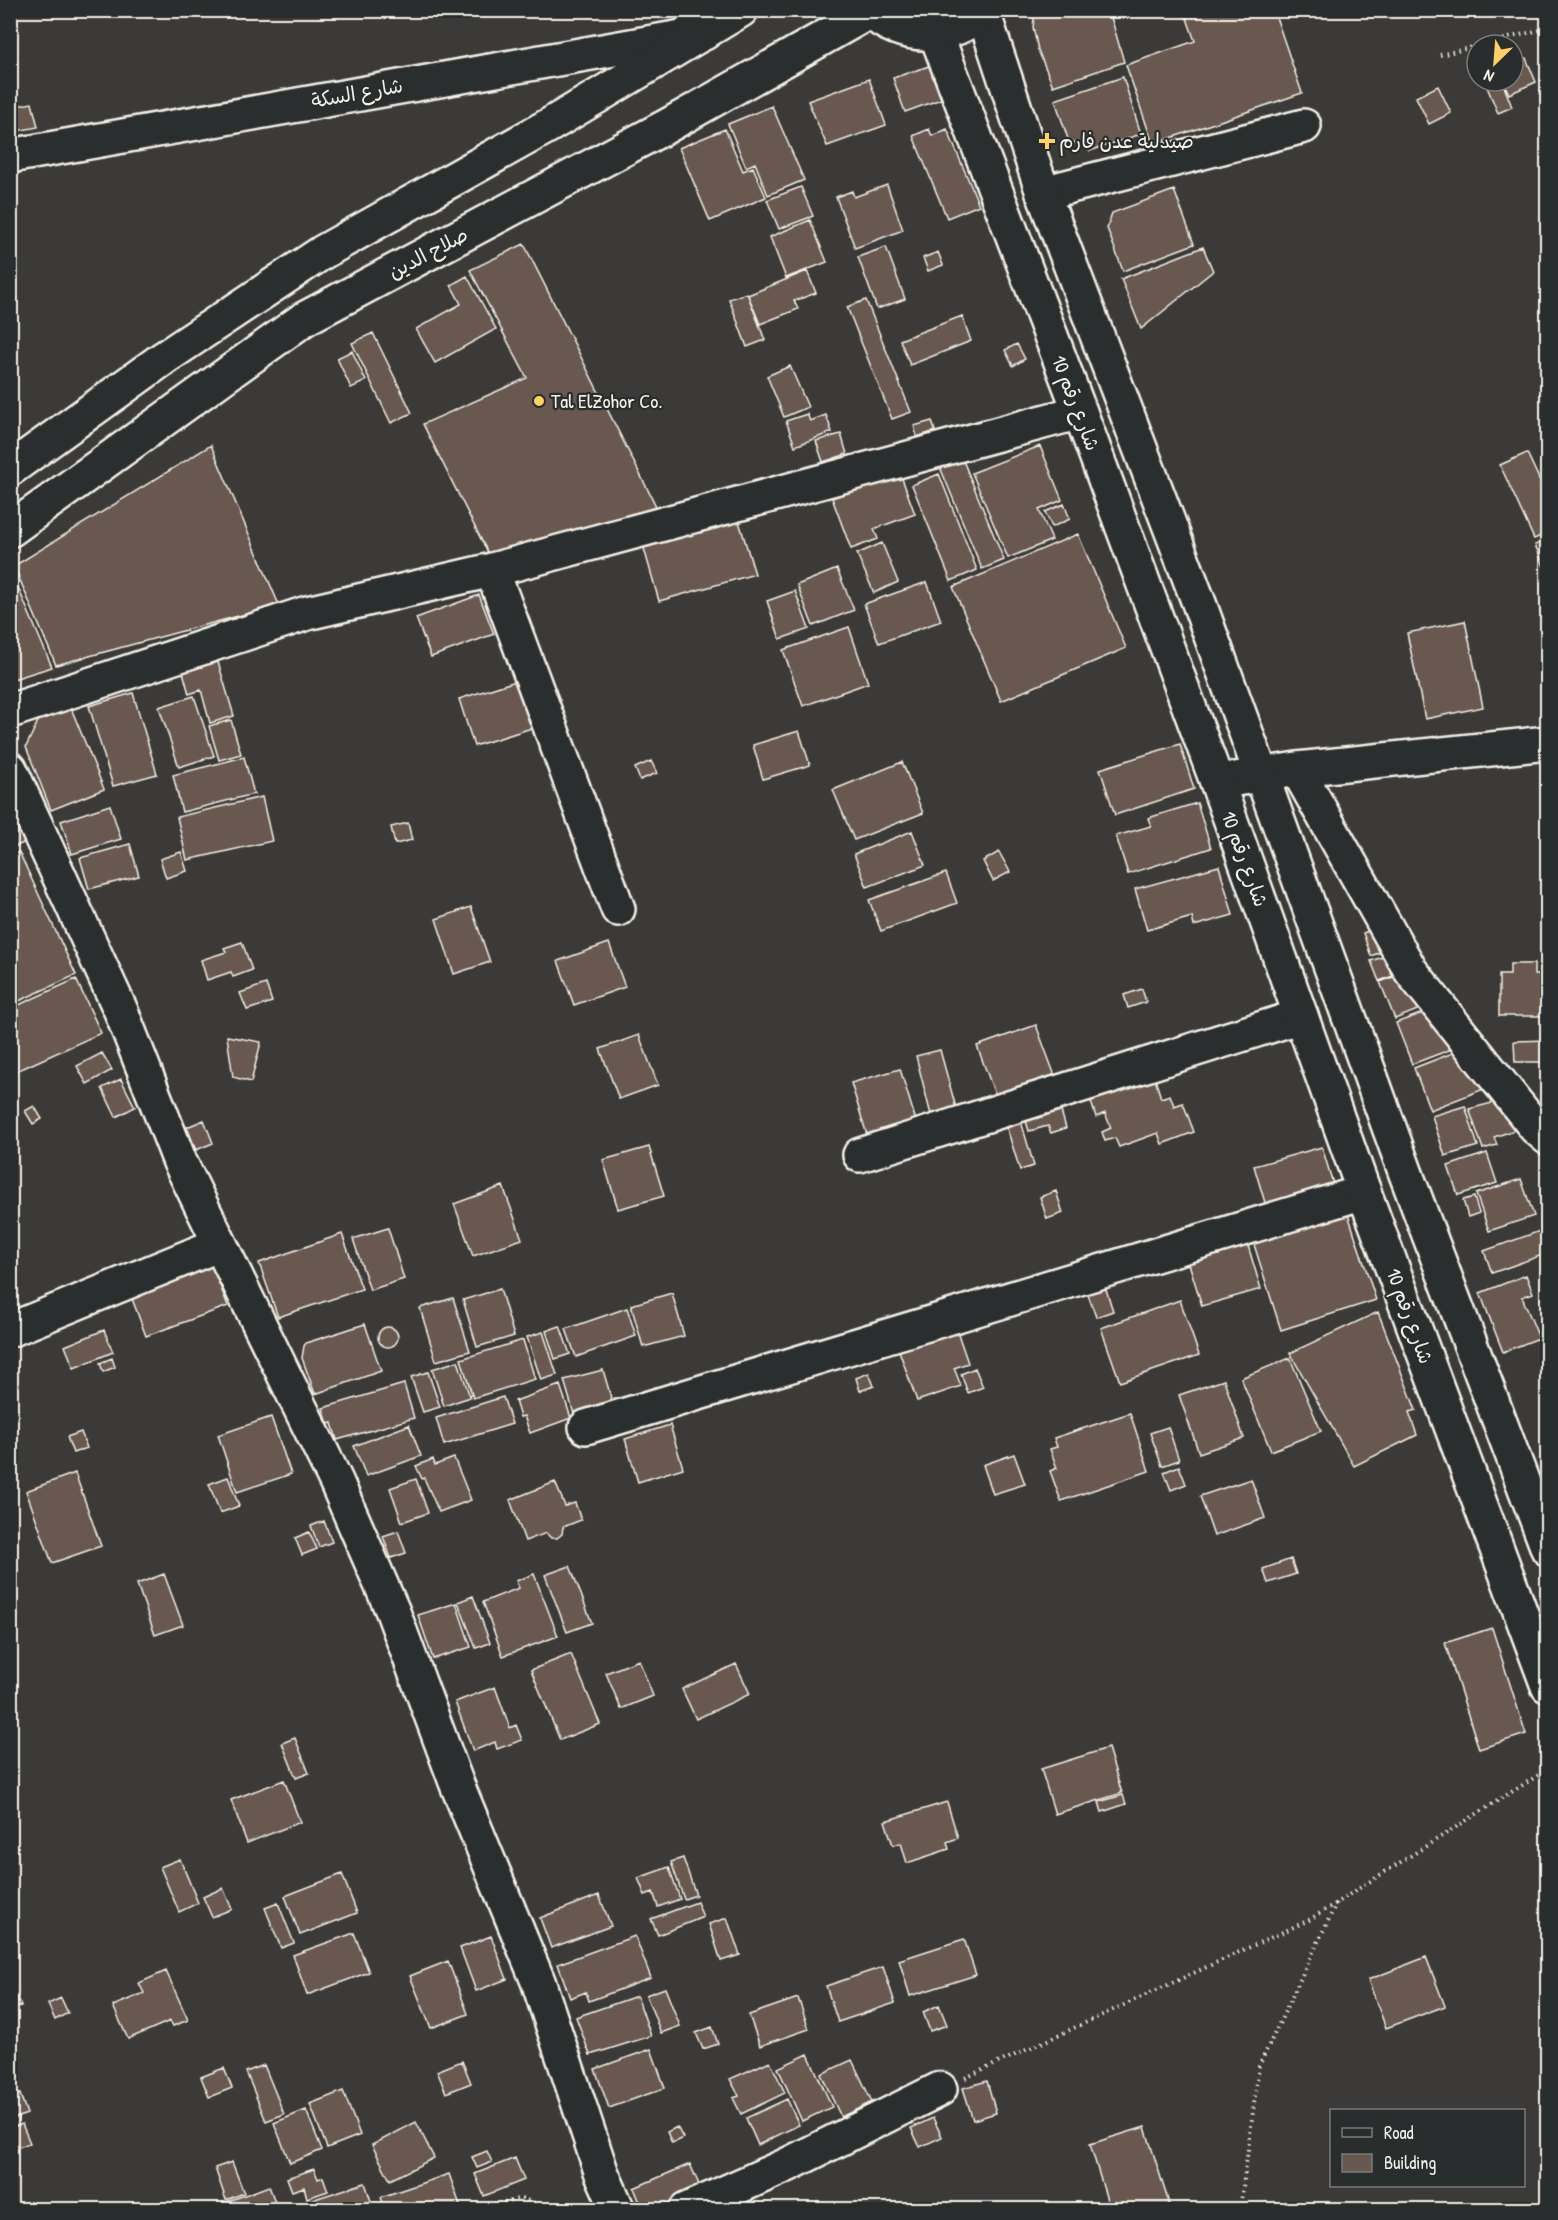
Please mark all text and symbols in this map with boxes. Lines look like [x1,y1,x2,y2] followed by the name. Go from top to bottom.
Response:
[1465,33,1525,93] north arrow
[1480,65,1497,88] text: N
[309,71,405,115] street label: شارع السكة
[1059,127,1194,156] place label: صيدلية عدن فارم
[1040,134,1054,148] marker: صيدلية عدن فارم
[383,220,473,286] street label: صلاح الدين
[1044,351,1107,455] street label: شارع رقم 10
[551,387,663,414] place label: Tal ElZohor Co.
[532,394,546,408] marker: Tal ElZohor Co.
[1214,807,1275,911] street label: شارع رقم 10
[1379,1264,1440,1368] street label: شارع رقم 10
[1330,2109,1525,2187] legend
[1384,2120,1414,2145] text: Road
[1384,2150,1436,2175] text: Building

